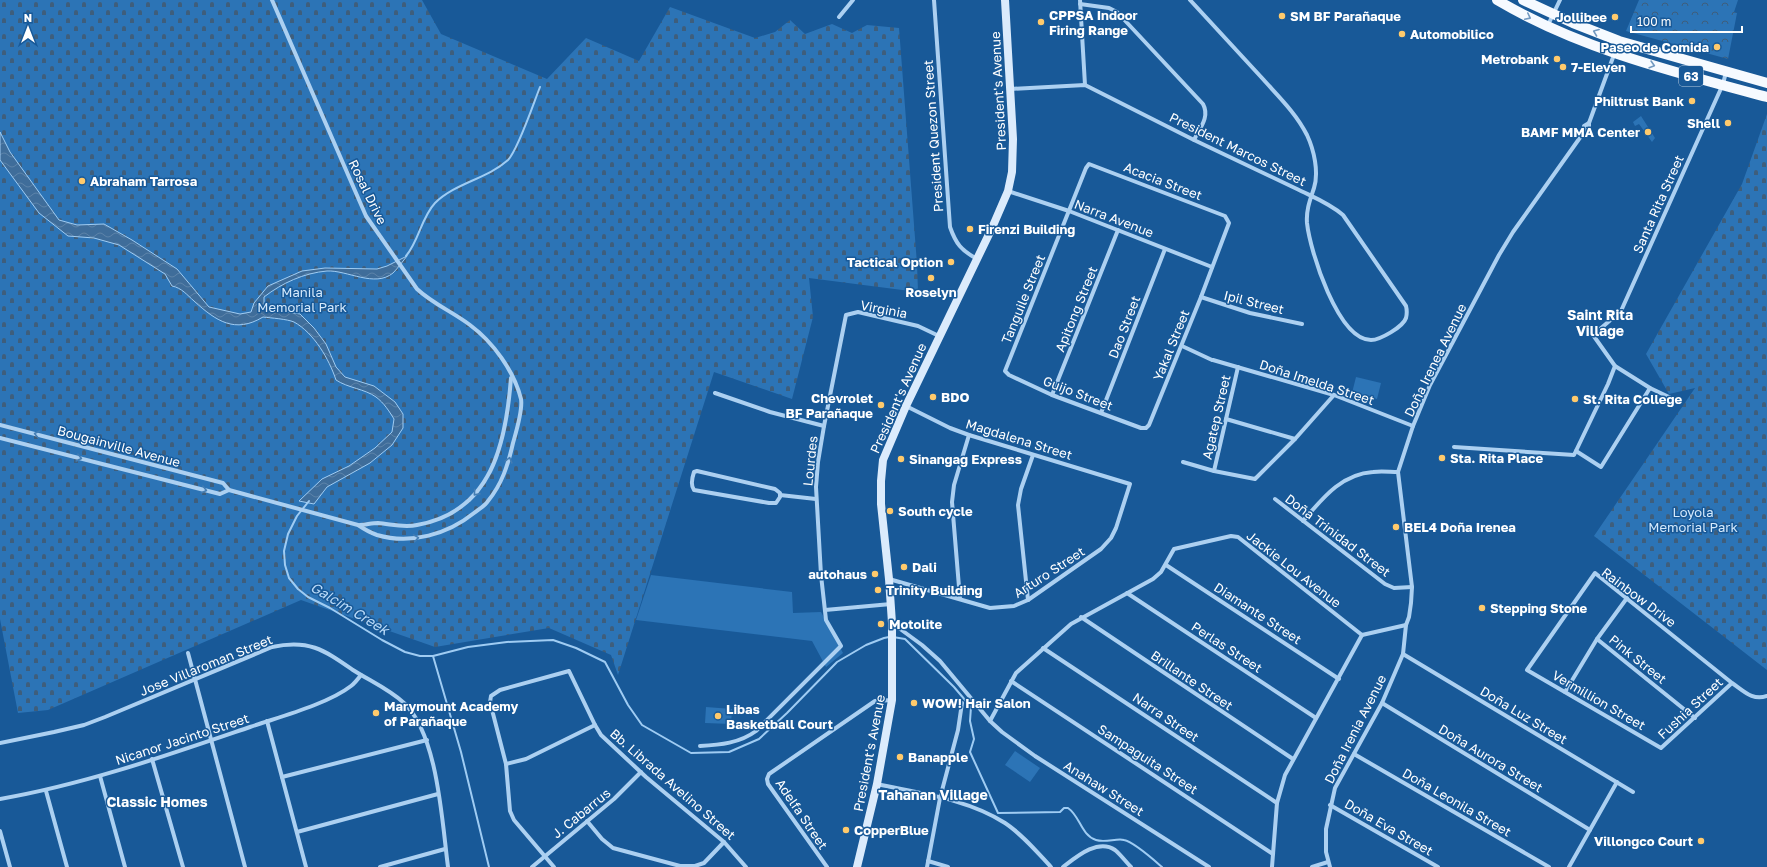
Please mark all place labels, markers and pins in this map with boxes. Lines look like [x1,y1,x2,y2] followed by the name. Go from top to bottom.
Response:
[1049,7,1138,38] place label: CPPSA Indoor Firing Range
[1290,8,1401,24] place label: SM BF Parañaque
[1556,9,1607,25] place label: Jollibee
[1277,11,1287,21] marker: SM BF Parañaque
[1610,12,1620,22] marker: Jollibee
[1036,17,1046,27] marker: CPPSA Indoor Firing Range
[1410,26,1494,42] place label: Automobilico
[1397,29,1407,39] marker: Automobilico
[1601,39,1709,55] place label: Paseo de Comida
[1712,42,1722,52] marker: Paseo de Comida
[1481,51,1549,67] place label: Metrobank
[1552,54,1562,64] marker: Metrobank
[1571,59,1626,75] place label: 7-Eleven
[1558,62,1568,72] marker: 7-Eleven
[1594,93,1684,109] place label: Philtrust Bank
[1687,96,1697,106] marker: Philtrust Bank
[1687,115,1721,131] place label: Shell
[1723,118,1733,128] marker: Shell
[1521,124,1640,140] place label: BAMF MMA Center
[1643,127,1653,137] marker: BAMF MMA Center
[90,173,198,189] place label: Abraham Tarrosa
[77,176,87,186] marker: Abraham Tarrosa
[978,221,1075,237] place label: Firenzi Building
[965,224,975,234] marker: Firenzi Building
[847,254,943,270] place label: Tactical Option
[946,257,956,267] marker: Tactical Option
[926,273,936,283] marker: Roselyn
[905,284,957,300] place label: Roselyn
[941,389,969,405] place label: BDO
[786,390,873,421] place label: Chevrolet BF Parañaque
[1583,391,1682,407] place label: St. Rita College
[928,392,938,402] marker: BDO
[1570,394,1580,404] marker: St. Rita College
[876,400,886,410] marker: Chevrolet BF Parañaque
[1450,450,1543,466] place label: Sta. Rita Place
[909,451,1022,467] place label: Sinangag Express
[1437,453,1447,463] marker: Sta. Rita Place
[896,454,906,464] marker: Sinangag Express
[898,503,973,519] place label: South cycle
[885,506,895,516] marker: South cycle
[1404,519,1516,535] place label: BEL4 Doña Irenea
[1391,522,1401,532] marker: BEL4 Doña Irenea
[912,559,937,575] place label: Dali
[899,562,909,572] marker: Dali
[808,566,867,582] place label: autohaus
[870,569,880,579] marker: autohaus
[886,582,983,598] place label: Trinity Building
[873,585,883,595] marker: Trinity Building
[1490,600,1588,616] place label: Stepping Stone
[1477,603,1487,613] marker: Stepping Stone
[889,616,942,632] place label: Motolite
[876,619,886,629] marker: Motolite
[922,695,1031,711] place label: WOW! Hair Salon
[384,698,518,729] place label: Marymount Academy of Parañaque
[909,698,919,708] marker: WOW! Hair Salon
[726,701,833,732] place label: Libas Basketball Court
[371,708,381,718] marker: Marymount Academy of Parañaque
[713,711,723,721] marker: Libas Basketball Court
[908,749,968,765] place label: Banapple
[895,752,905,762] marker: Banapple
[854,822,929,838] place label: CopperBlue
[841,825,851,835] marker: CopperBlue
[1594,833,1693,849] place label: Villongco Court
[1696,836,1706,846] marker: Villongco Court

